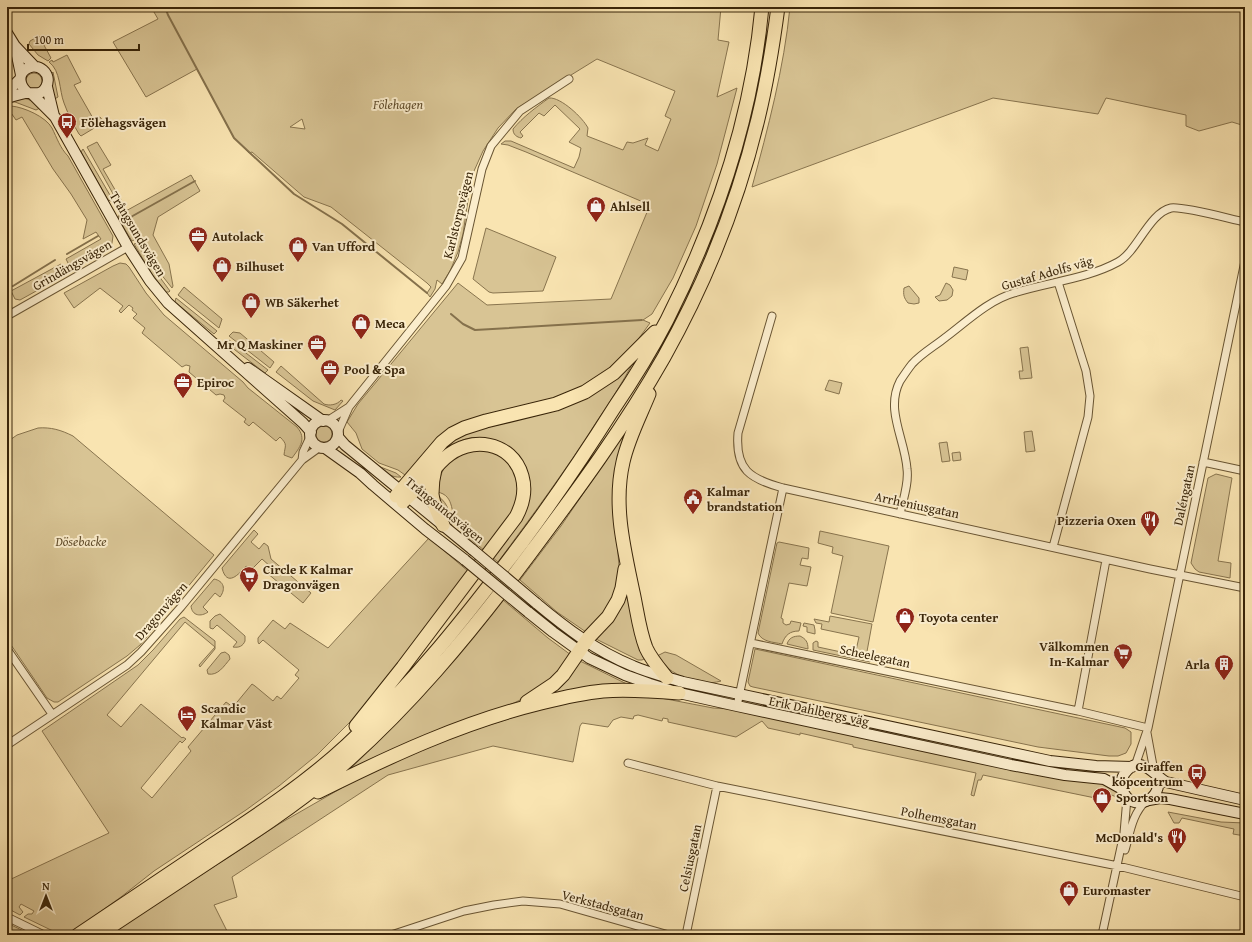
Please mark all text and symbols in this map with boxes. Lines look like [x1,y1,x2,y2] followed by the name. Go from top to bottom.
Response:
[28,26,139,52] scale bar
[34,31,64,48] text: 100 m
[372,95,423,114] park label: Fölehagen
[56,111,78,139] bus stop icon: Fölehagsvägen
[81,113,166,132] place label: Fölehagsvägen
[438,169,478,261] street label: Karlstorpsvägen
[105,188,171,281] street label: Trångsundsvägen
[585,195,607,223] shop icon: Ahlsell
[610,197,650,216] place label: Ahlsell
[187,225,209,253] office icon: Autolack
[212,227,264,246] place label: Autolack
[29,234,116,295] street label: Grindängsvägen
[287,235,309,263] shop icon: Van Ufford
[312,237,376,256] place label: Van Ufford
[999,251,1095,295] street label: Gustaf Adolfs väg
[211,255,233,283] shop icon: Bilhuset
[236,257,284,276] place label: Bilhuset
[240,291,262,319] shop icon: WB Säkerhet
[265,293,339,312] place label: WB Säkerhet
[350,312,372,340] shop icon: Meca
[375,314,406,333] place label: Meca
[306,333,328,361] office icon: Mr Q Maskiner
[217,335,303,354] place label: Mr Q Maskiner
[319,358,341,386] office icon: Pool & Spa
[344,360,405,379] place label: Pool & Spa
[172,371,194,399] office icon: Epiroc
[197,373,234,392] place label: Epiroc
[1168,462,1200,527] street label: Daléngatan
[401,472,489,548] street label: Trångsundsvägen
[707,482,783,516] place label: Kalmar brandstation
[682,487,704,515] public building icon: Kalmar brandstation
[873,487,962,523] street label: Arrheniusgatan
[1139,509,1161,537] restaurant icon: Pizzeria Oxen
[1057,511,1136,530] place label: Pizzeria Oxen
[54,532,107,551] park label: Dösebacke
[263,560,353,594] place label: Circle K Kalmar Dragonvägen
[238,565,260,593] supermarket icon: Circle K Kalmar Dragonvägen
[130,577,192,644] street label: Dragonvägen
[894,606,916,634] shop icon: Toyota center
[919,608,998,627] place label: Toyota center
[1039,637,1109,671] place label: Välkommen In-Kalmar
[838,639,913,673] street label: Scheelegatan
[1112,642,1134,670] supermarket icon: Välkommen In-Kalmar
[1213,653,1235,681] building icon: Arla
[1185,655,1210,674] place label: Arla
[767,691,871,731] street label: Erik Dahlbergs väg
[201,699,273,733] place label: Scandic Kalmar Väst
[176,704,198,732] hotel icon: Scandic Kalmar Väst
[1112,757,1184,791] place label: Giraffen köpcentrum
[1186,762,1208,790] bus stop icon: Giraffen köpcentrum
[1091,786,1113,814] shop icon: Sportson
[1116,788,1169,807] place label: Sportson
[899,801,979,835] street label: Polhemsgatan
[674,822,707,893] street label: Celsiusgatan
[1166,826,1188,854] restaurant icon: McDonald's
[1095,828,1163,847] place label: McDonald's
[26,876,66,916] north arrow
[42,878,50,894] text: N
[1058,879,1080,907] shop icon: Euromaster
[1083,881,1151,900] place label: Euromaster
[560,885,647,925] street label: Verkstadsgatan

